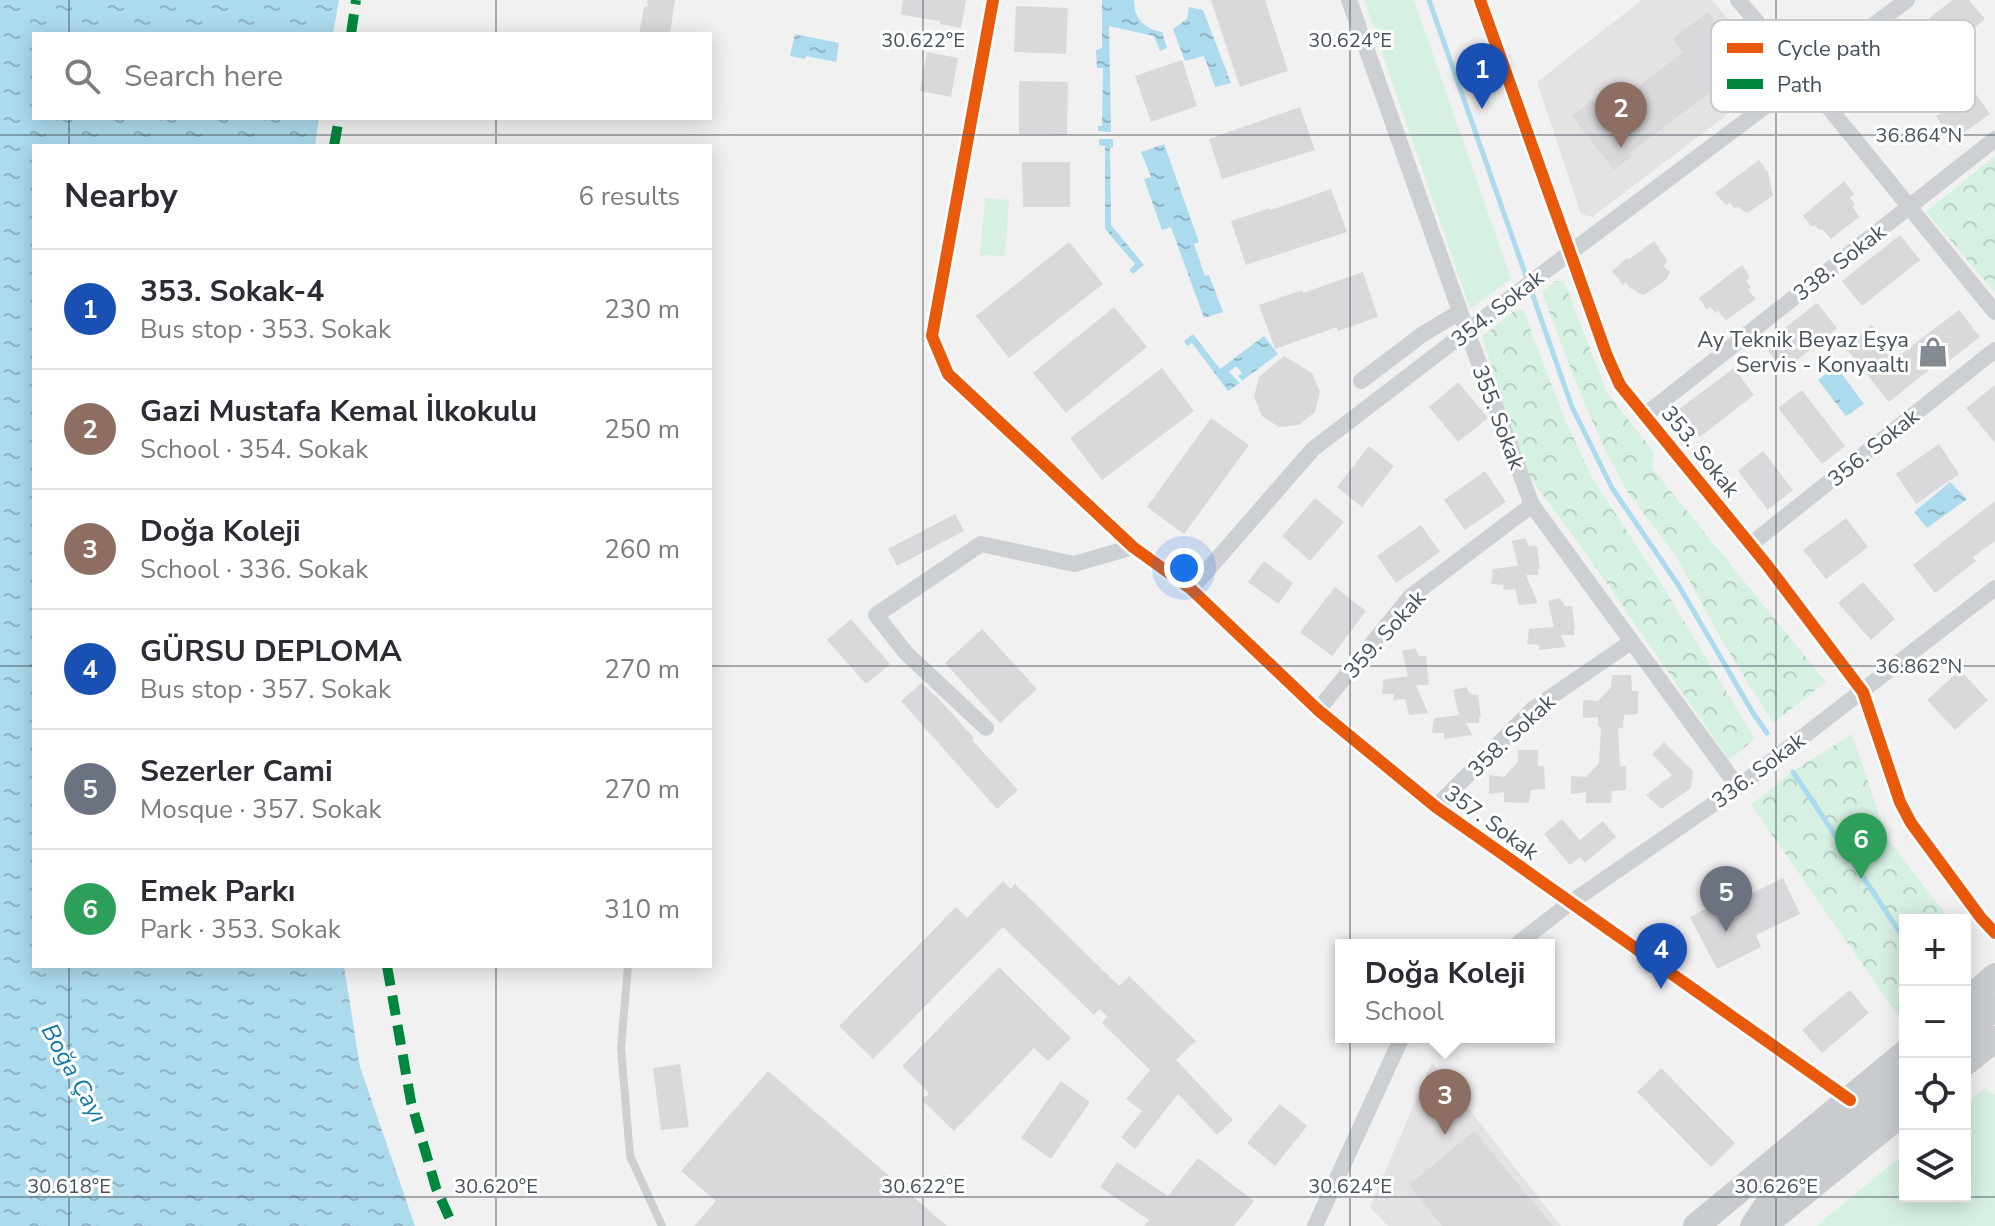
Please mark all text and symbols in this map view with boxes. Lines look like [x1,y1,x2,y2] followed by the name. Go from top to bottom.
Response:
[1711,20,1975,112] legend
[881,27,965,54] text: 30.622°E
[1308,27,1392,54] text: 30.624°E
[32,32,712,120] search box
[1777,34,1881,64] text: Cycle path
[1456,43,1508,109] pin: 1
[60,54,104,98] icon: search
[124,56,283,97] text: Search here
[1777,70,1822,100] text: Path
[1595,82,1647,148] pin: 2
[1876,122,1962,149] text: 36.864°N
[64,173,178,219] text: Nearby
[579,179,680,214] text: 6 results
[1787,217,1893,308] street label: 338. Sokak
[1445,263,1551,354] street label: 354. Sokak
[140,271,324,312] text: 353. Sokak-4
[82,292,98,327] text: 1
[604,292,680,327] text: 230 m
[140,312,391,347] text: Bus stop · 353. Sokak
[1697,325,1909,380] place label: Ay Teknik Beyaz Eşya Servis - Konyaaltı
[1916,335,1950,369] shop icon: Ay Teknik Beyaz Eşya Servis - Konyaaltı
[1464,361,1532,475] street label: 355. Sokak
[140,391,537,432] text: Gazi Mustafa Kemal İlkokulu
[1654,400,1747,504] street label: 353. Sokak
[1822,401,1926,494] street label: 356. Sokak
[82,412,98,447] text: 2
[604,412,680,447] text: 250 m
[140,432,368,467] text: School · 354. Sokak
[140,511,301,552] text: Doğa Koleji
[82,532,98,567] text: 3
[604,532,680,567] text: 260 m
[1164,548,1204,588] your location
[140,552,368,587] text: School · 336. Sokak
[1337,583,1433,685] street label: 359. Sokak
[140,631,402,672] text: GÜRSU DEPLOMA
[82,652,98,687] text: 4
[604,652,680,687] text: 270 m
[1876,653,1962,680] text: 36.862°N
[140,672,391,707] text: Bus stop · 357. Sokak
[1461,687,1563,784] street label: 358. Sokak
[1706,725,1812,816] street label: 336. Sokak
[140,751,333,792] text: Sezerler Cami
[82,772,98,807] text: 5
[604,772,680,807] text: 270 m
[1438,778,1545,868] street label: 357. Sokak
[140,792,382,827] text: Mosque · 357. Sokak
[1835,813,1887,879] pin: 6
[1700,866,1752,932] pin: 5
[140,871,295,912] text: Emek Parkı
[82,892,98,927] text: 6
[604,892,680,927] text: 310 m
[140,912,341,947] text: Park · 353. Sokak
[1899,914,1971,1202] map controls
[1899,914,1971,986] button: +
[1635,923,1687,989] pin: 4
[1335,939,1555,1043] popup
[1365,953,1525,994] text: Doğa Koleji
[1899,986,1971,1058] button: −
[1365,994,1444,1029] text: School
[34,1018,114,1128] water label: Boğa Çayı
[1899,1058,1971,1130] button: locate
[1419,1069,1471,1135] pin: 3
[1899,1130,1971,1202] button: layers
[27,1173,111,1200] text: 30.618°E
[454,1173,538,1200] text: 30.620°E
[881,1173,965,1200] text: 30.622°E
[1308,1173,1392,1200] text: 30.624°E
[1734,1173,1818,1200] text: 30.626°E

